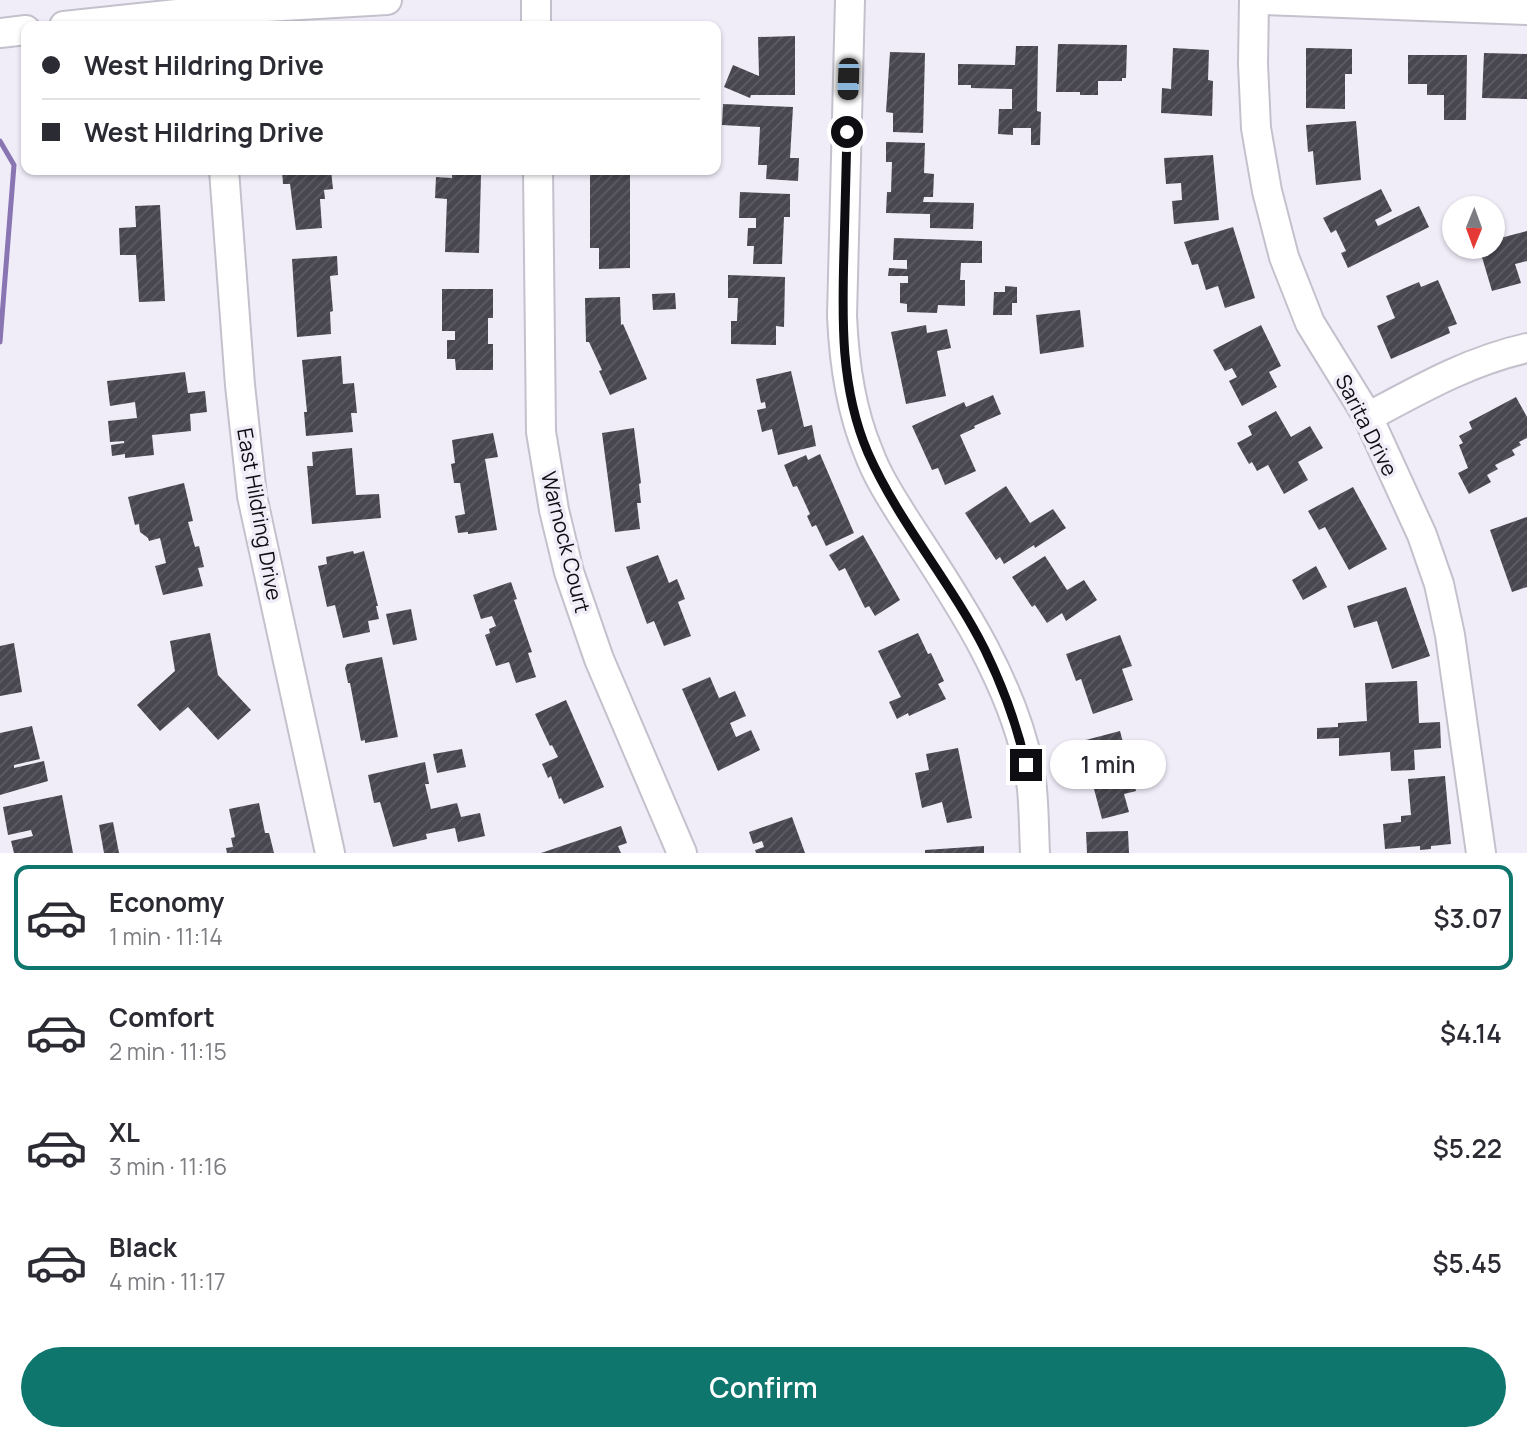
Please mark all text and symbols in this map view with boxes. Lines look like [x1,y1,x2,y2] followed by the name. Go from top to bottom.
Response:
[84,47,324,83] text: West Hildring Drive
[837,58,860,100] car
[84,114,324,150] text: West Hildring Drive
[831,116,863,148] route start
[1442,196,1505,259] north arrow
[1442,196,1505,259] map controls
[1329,369,1405,481] street label: Sarita Drive
[231,426,289,602] street label: East Hildring Drive
[535,468,597,616] street label: Warnock Court
[1050,740,1166,790] callout: 1 min
[1081,748,1135,780] text: 1 min
[1010,749,1042,781] route end
[109,884,224,920] text: Economy
[25,886,88,949] icon: car
[1433,900,1502,936] text: $3.07
[109,920,223,952] text: 1 min · 11:14
[109,999,215,1035] text: Comfort
[25,1001,88,1064] icon: car
[1440,1015,1502,1051] text: $4.14
[109,1035,227,1067] text: 2 min · 11:15
[109,1114,140,1150] text: XL
[25,1116,88,1179] icon: car
[1433,1130,1502,1166] text: $5.22
[109,1150,227,1182] text: 3 min · 11:16
[109,1229,177,1265] text: Black
[25,1231,88,1294] icon: car
[1433,1245,1502,1281] text: $5.45
[109,1265,225,1297] text: 4 min · 11:17
[21,1347,1506,1427] button: Confirm

